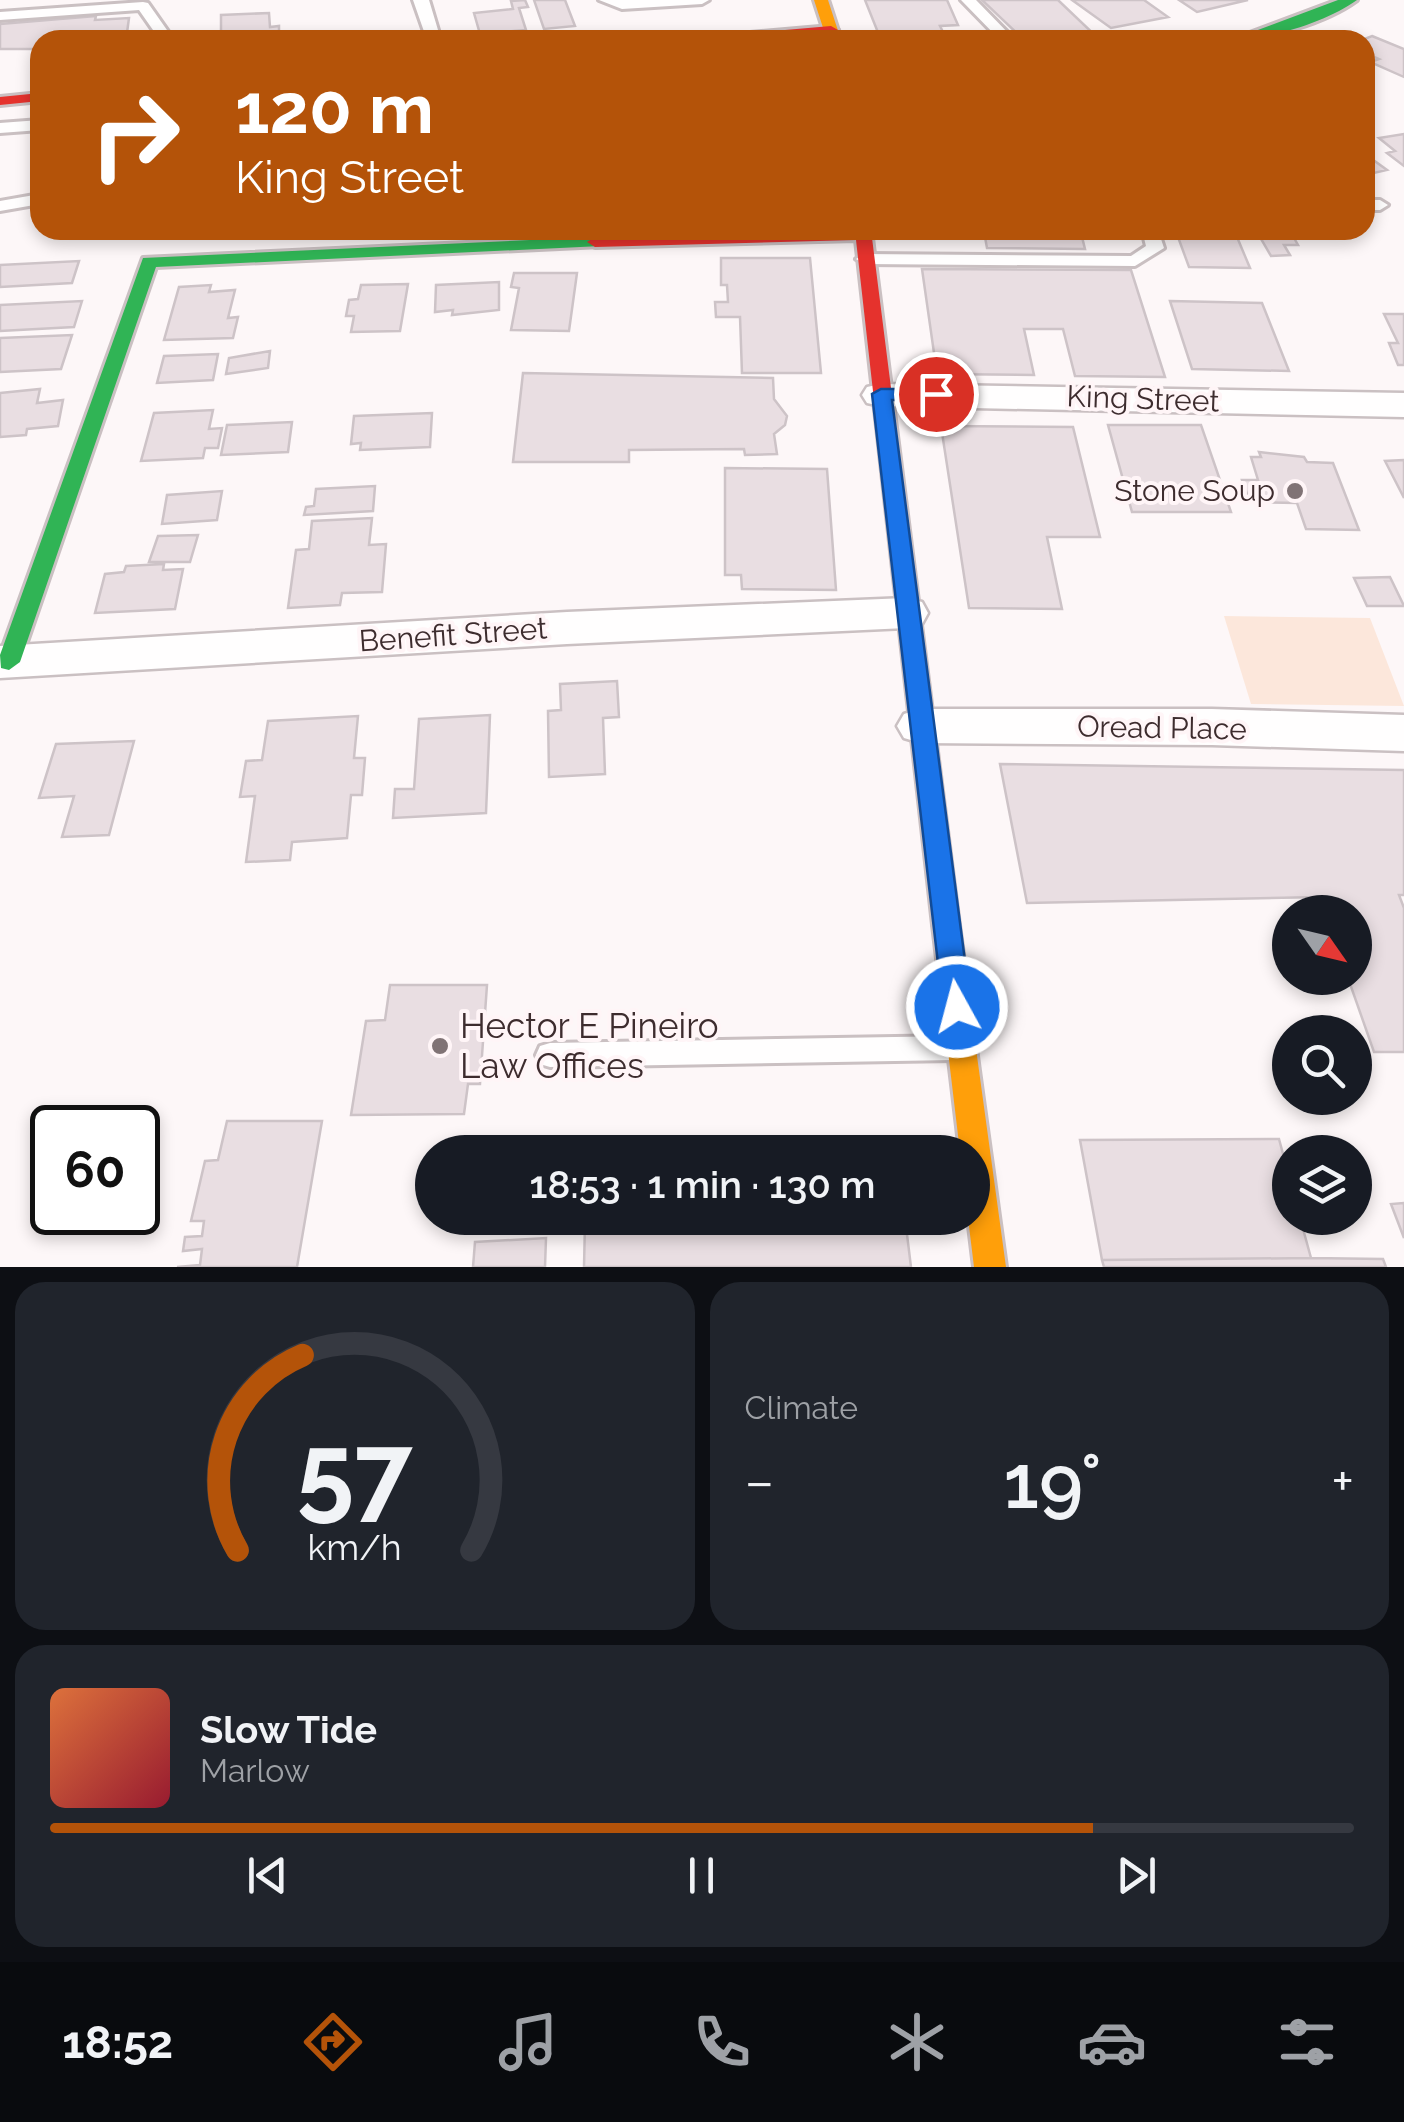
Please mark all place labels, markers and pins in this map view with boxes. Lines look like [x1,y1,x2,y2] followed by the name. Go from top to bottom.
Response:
[894,352,979,437] pin
[1114,473,1275,508] place label: Stone Soup
[1284,480,1306,502] marker: Stone Soup
[460,1005,719,1086] place label: Hector E Pineiro Law Offices
[429,1035,451,1057] marker: Hector E Pineiro Law Offices

